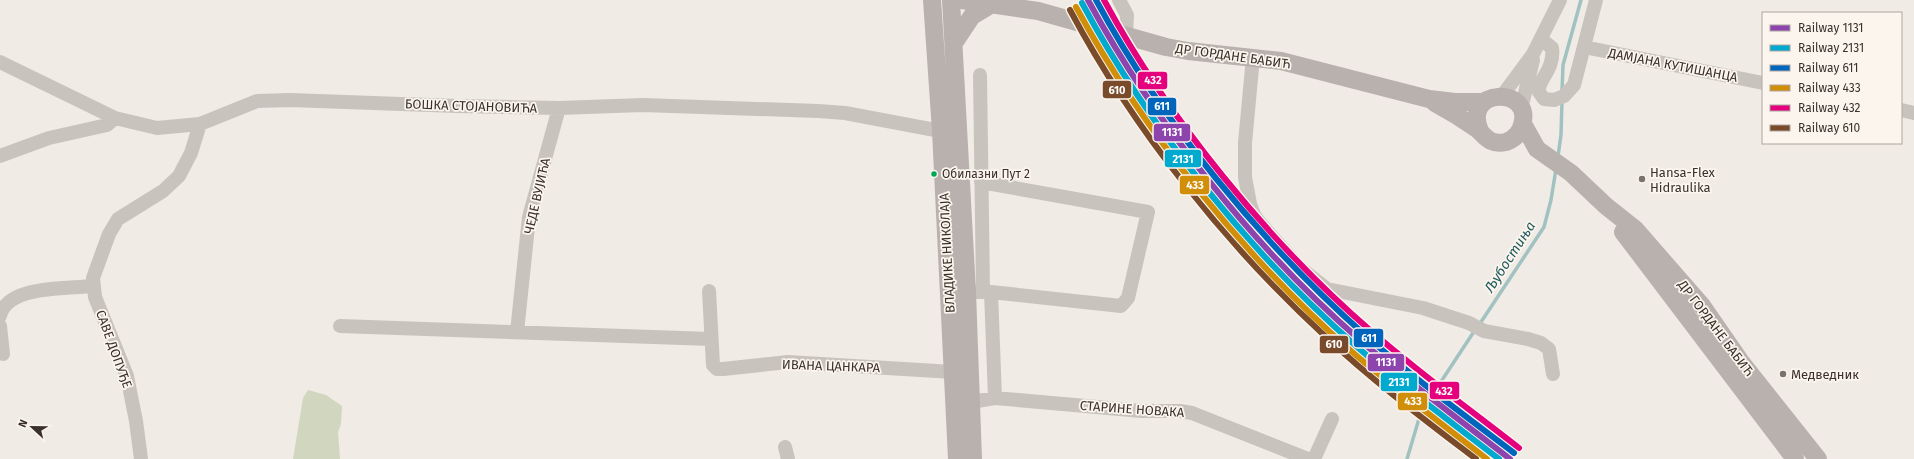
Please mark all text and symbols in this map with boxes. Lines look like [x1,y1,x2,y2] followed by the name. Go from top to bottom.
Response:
[1762,12,1902,144] legend
[1798,21,1864,35] text: Railway 1131
[1174,40,1291,71] street label: ДР ГОРДАНЕ БАБИЋ
[1798,41,1864,55] text: Railway 2131
[1606,45,1739,85] street label: ДАМЈАНА КУТИШАНЦА
[1798,61,1859,75] text: Railway 611
[1137,71,1168,90] line badge: 432
[1144,74,1162,87] text: 432
[1102,80,1132,99] line badge: 610
[1798,81,1861,95] text: Railway 433
[1108,84,1126,97] text: 610
[405,96,538,116] street label: БОШКА СТОЈАНОВИЋА
[1147,97,1177,116] line badge: 611
[1154,100,1170,113] text: 611
[1798,101,1861,115] text: Railway 432
[1798,121,1860,135] text: Railway 610
[1153,123,1191,142] line badge: 1131
[1162,126,1182,139] text: 1131
[1164,149,1202,168] line badge: 2131
[1172,153,1194,166] text: 2131
[521,156,553,235] street label: ЧЕДЕ ВУЈИЋА
[1650,165,1716,195] place label: Hansa-Flex Hidraulika
[942,167,1030,181] place label: Обилазни Пут 2
[929,169,939,179] marker: Обилазни Пут 2
[1637,174,1647,184] marker: Hansa-Flex Hidraulika
[1179,175,1210,195] line badge: 433
[1186,179,1204,192] text: 433
[936,192,958,313] street label: ВЛАДИКЕ НИКОЛАЈА
[1480,218,1539,297] water label: Љубостиња
[1675,276,1757,379] street label: ДР ГОРДАНЕ БАБИЋ
[93,308,135,390] street label: САВЕ ДОПУЂЕ
[1353,328,1384,348] line badge: 611
[1361,332,1377,345] text: 611
[1319,335,1349,354] line badge: 610
[1325,338,1343,351] text: 610
[1367,353,1405,372] line badge: 1131
[1376,356,1396,369] text: 1131
[782,357,881,375] street label: ИВАНА ЦАНКАРА
[1791,367,1859,382] place label: Медведник
[1778,369,1788,379] marker: Медведник
[1380,372,1418,392] line badge: 2131
[1388,376,1410,389] text: 2131
[1429,381,1460,400] line badge: 432
[1435,385,1453,398] text: 432
[1397,392,1428,411] line badge: 433
[1404,395,1422,408] text: 433
[1079,398,1185,420] street label: СТАРИНЕ НОВАКА
[12,407,52,447] north arrow
[16,418,31,429] text: N

